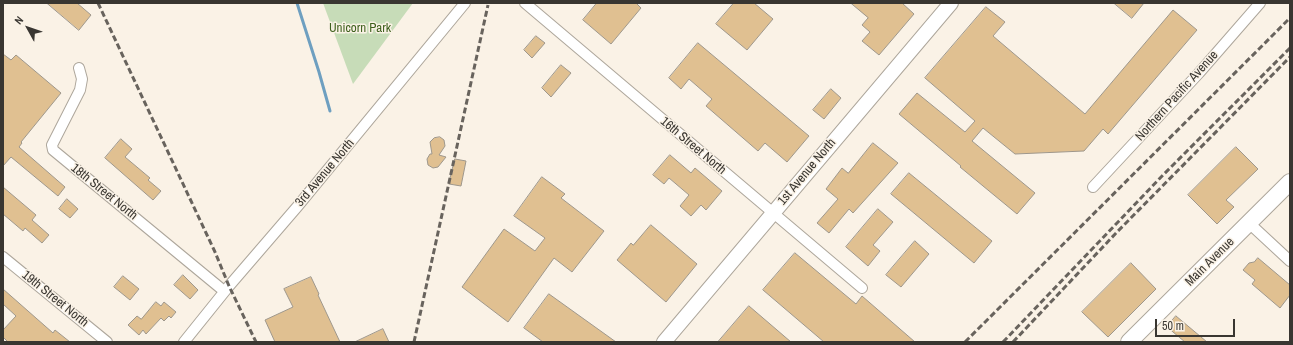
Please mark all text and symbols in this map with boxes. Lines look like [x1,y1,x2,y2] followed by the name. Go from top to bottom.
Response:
[8,8,48,48] north arrow
[11,13,26,27] text: N
[329,21,391,37] park label: Unicorn Park
[1132,48,1222,144] street label: Northern Pacific Avenue
[657,114,729,178] street label: 16th Street North
[292,136,358,210] street label: 3rd Avenue North
[775,136,839,208] street label: 1st Avenue North
[68,160,140,224] street label: 18th Street North
[1182,234,1238,290] street label: Main Avenue
[19,267,91,331] street label: 19th Street North
[1157,311,1237,337] scale bar
[1162,318,1184,334] text: 50 m

